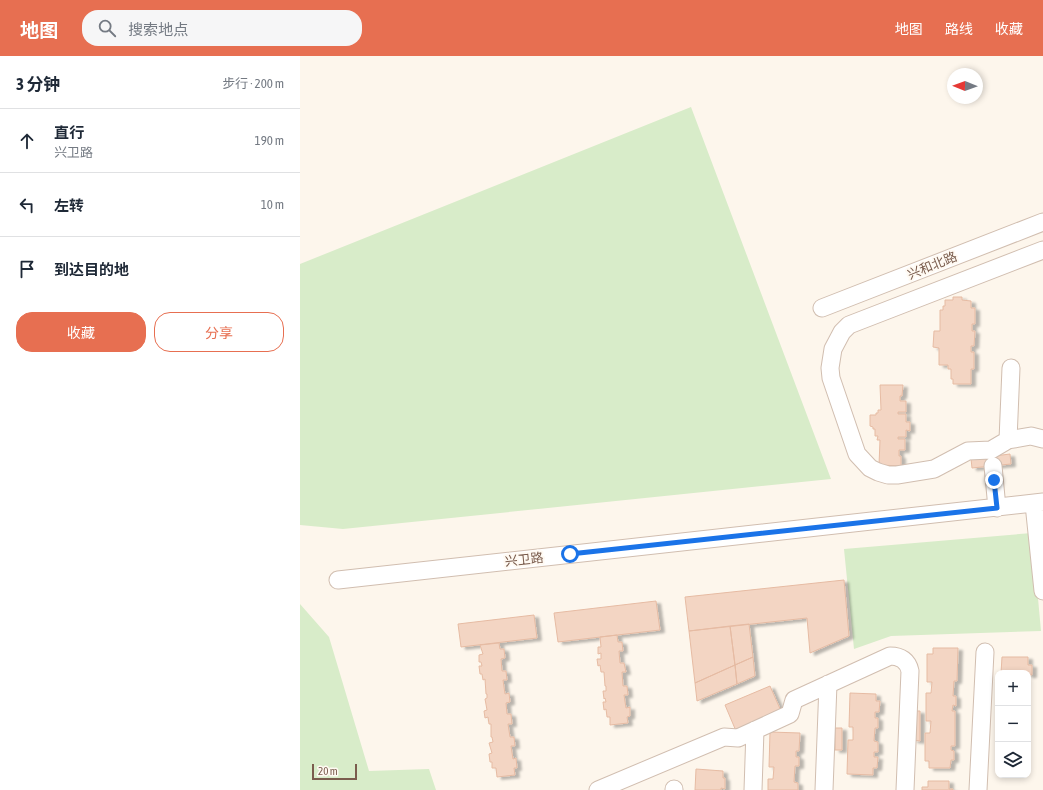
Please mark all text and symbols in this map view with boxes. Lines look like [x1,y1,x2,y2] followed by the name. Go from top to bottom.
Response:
[82,10,362,46] search box
[96,17,118,39] icon: search
[20,19,58,41] text: 地图
[128,21,188,38] text: 搜索地点
[895,21,923,37] text: 地图
[945,21,973,37] text: 路线
[995,21,1023,37] text: 收藏
[947,68,983,104] north arrow
[16,74,60,94] text: 3 分钟
[222,76,284,91] text: 步行 · 200 m
[54,124,84,141] text: 直行
[16,130,38,152] icon: ahead
[255,133,284,148] text: 190 m
[54,145,93,160] text: 兴卫路
[16,194,38,216] icon: left
[54,197,84,214] text: 左转
[261,197,284,212] text: 10 m
[905,249,959,282] street label: 兴和北路
[16,258,38,280] icon: arrive
[54,261,129,278] text: 到达目的地
[16,312,146,352] button: 收藏
[154,312,284,352] button: 分享
[985,471,1003,489] route end
[561,545,579,563] route start
[504,550,544,569] street label: 兴卫路
[995,670,1031,778] map controls
[995,670,1031,706] button: +
[995,706,1031,742] button: −
[995,742,1031,778] button: layers
[312,762,357,781] scale bar
[318,765,338,777] text: 20 m

